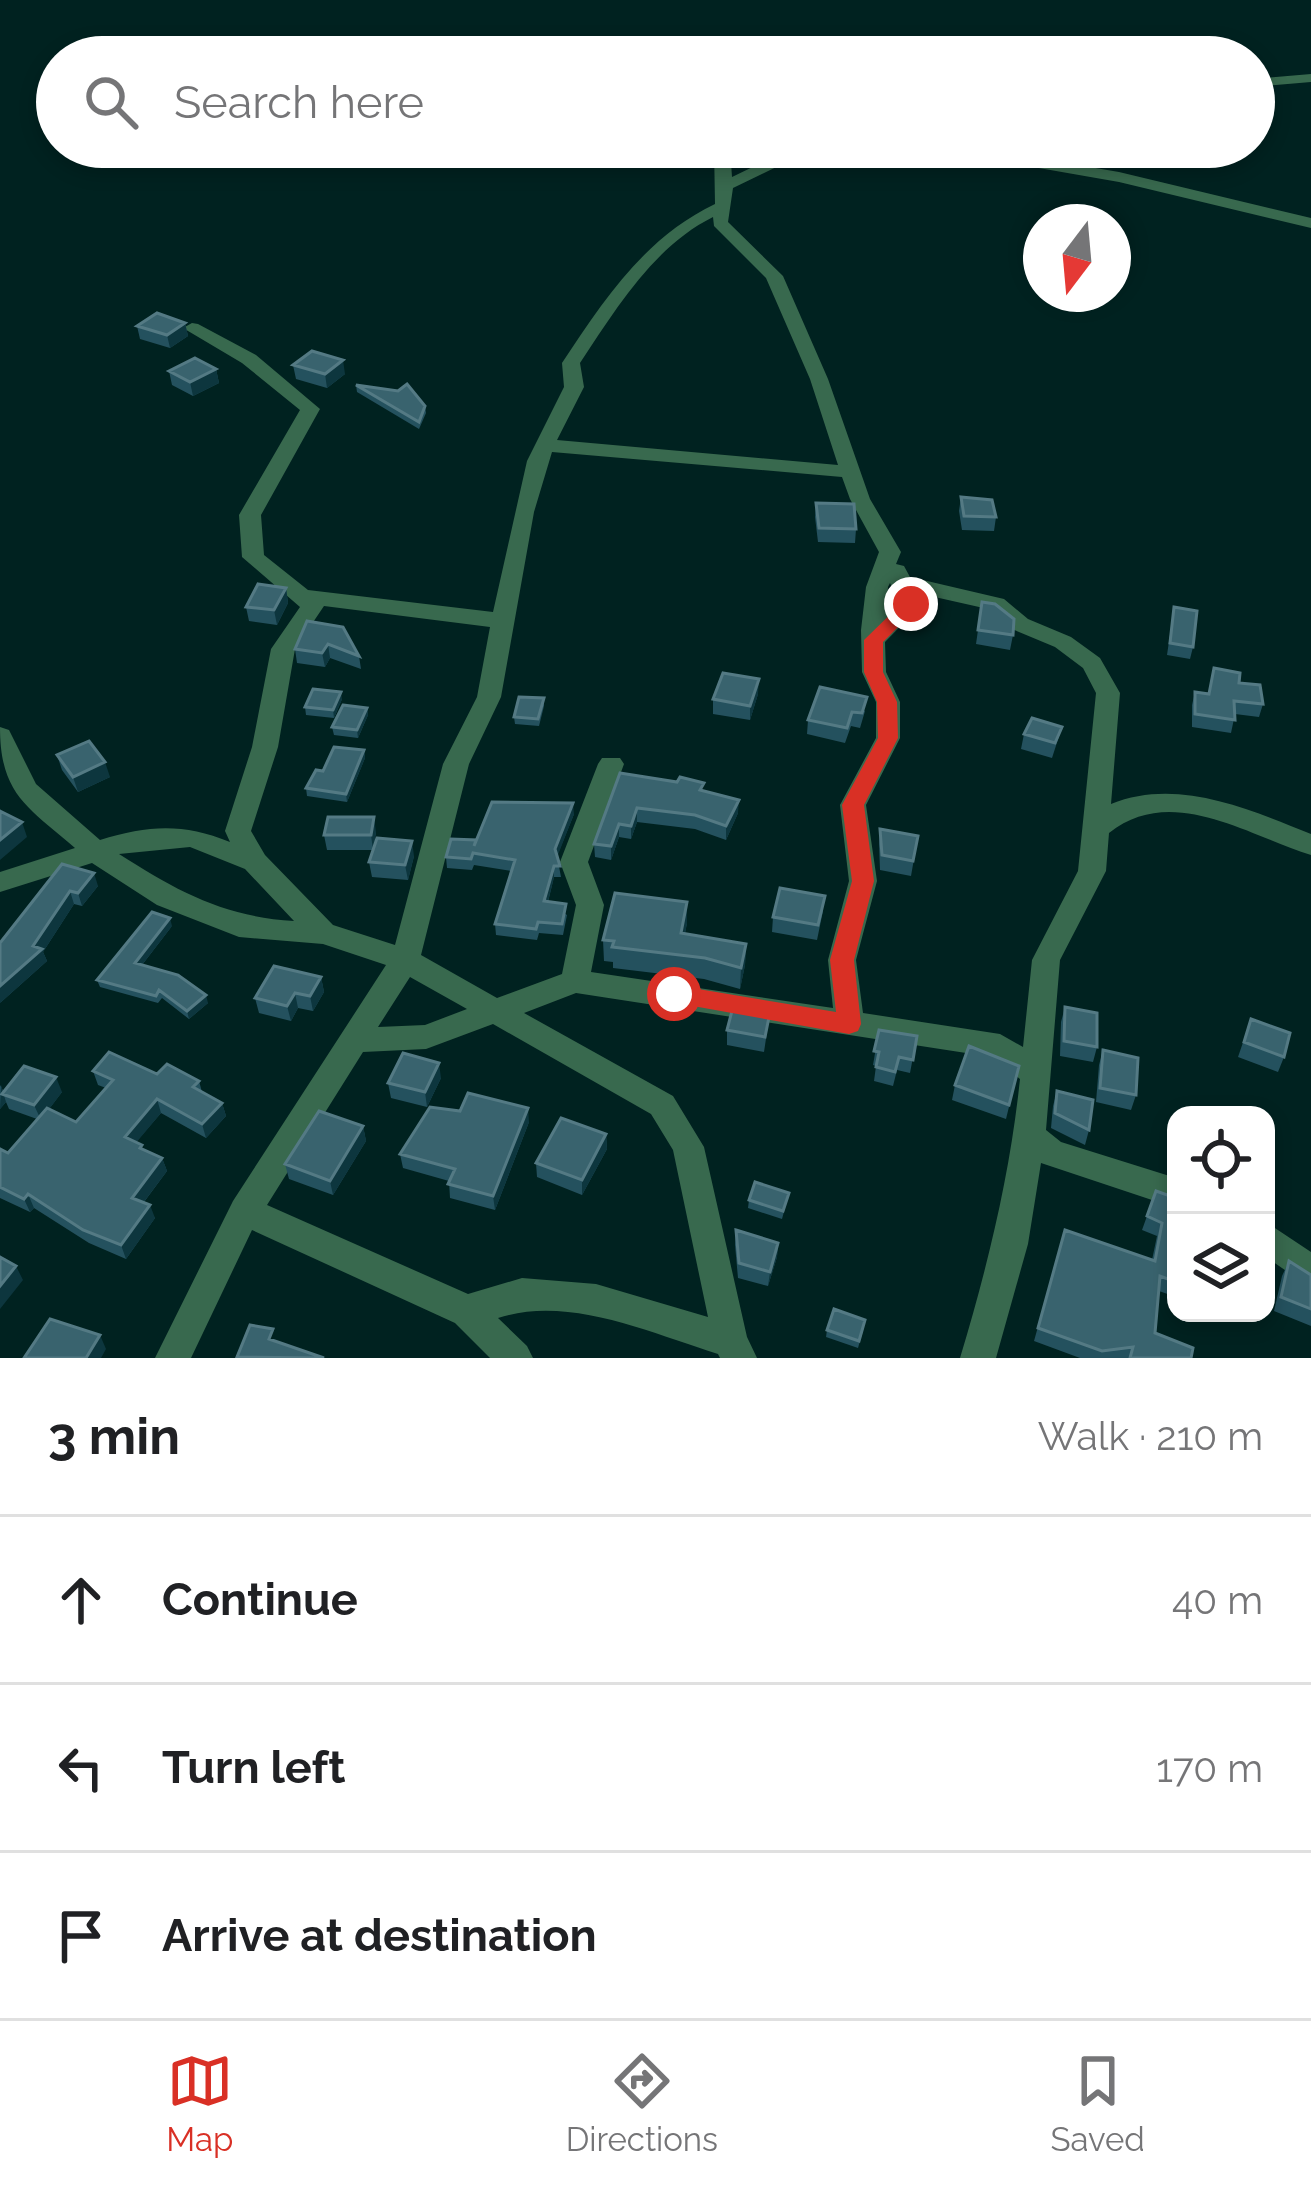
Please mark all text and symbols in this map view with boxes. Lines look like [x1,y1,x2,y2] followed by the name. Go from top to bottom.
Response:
[36,36,1275,168] search box
[78,69,144,135] icon: search
[174,76,424,129] text: Search here
[1023,204,1131,312] north arrow
[884,577,938,631] route end
[647,967,701,1021] route start
[1167,1106,1275,1322] map controls
[1167,1106,1275,1214] button: locate
[1167,1214,1275,1322] button: layers
[48,1406,180,1466] text: 3 min
[1038,1413,1263,1459] text: Walk · 210 m
[48,1567,114,1633] icon: ahead
[162,1573,358,1626] text: Continue
[1172,1577,1263,1623] text: 40 m
[48,1735,114,1801] icon: left
[162,1741,345,1794] text: Turn left
[1156,1745,1263,1791] text: 170 m
[48,1903,114,1969] icon: arrive
[162,1909,597,1962] text: Arrive at destination
[166,2048,233,2159] tab: Map
[566,2048,718,2159] tab: Directions
[1050,2048,1145,2159] tab: Saved

